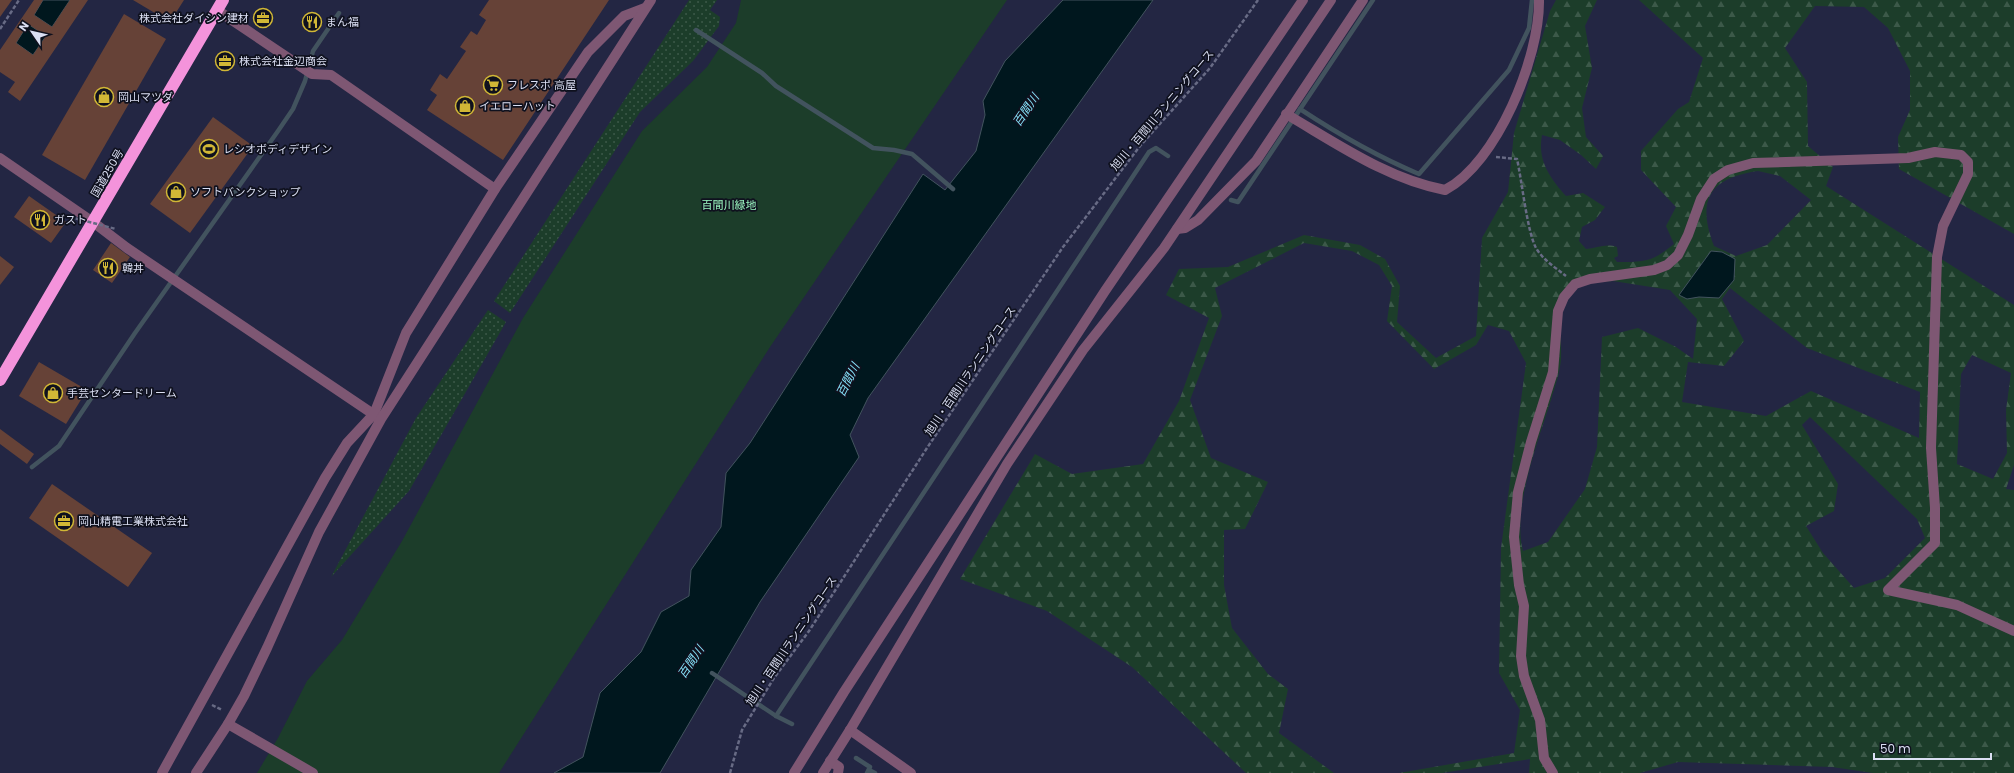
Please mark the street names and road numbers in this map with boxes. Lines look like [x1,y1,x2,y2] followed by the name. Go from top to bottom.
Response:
[1107,46,1217,174] street label: 旭川・百間川ランニングコース
[87,146,127,200] street label: 国道250号
[920,303,1020,439] street label: 旭川・百間川ランニングコース
[741,573,841,709] street label: 旭川・百間川ランニングコース

